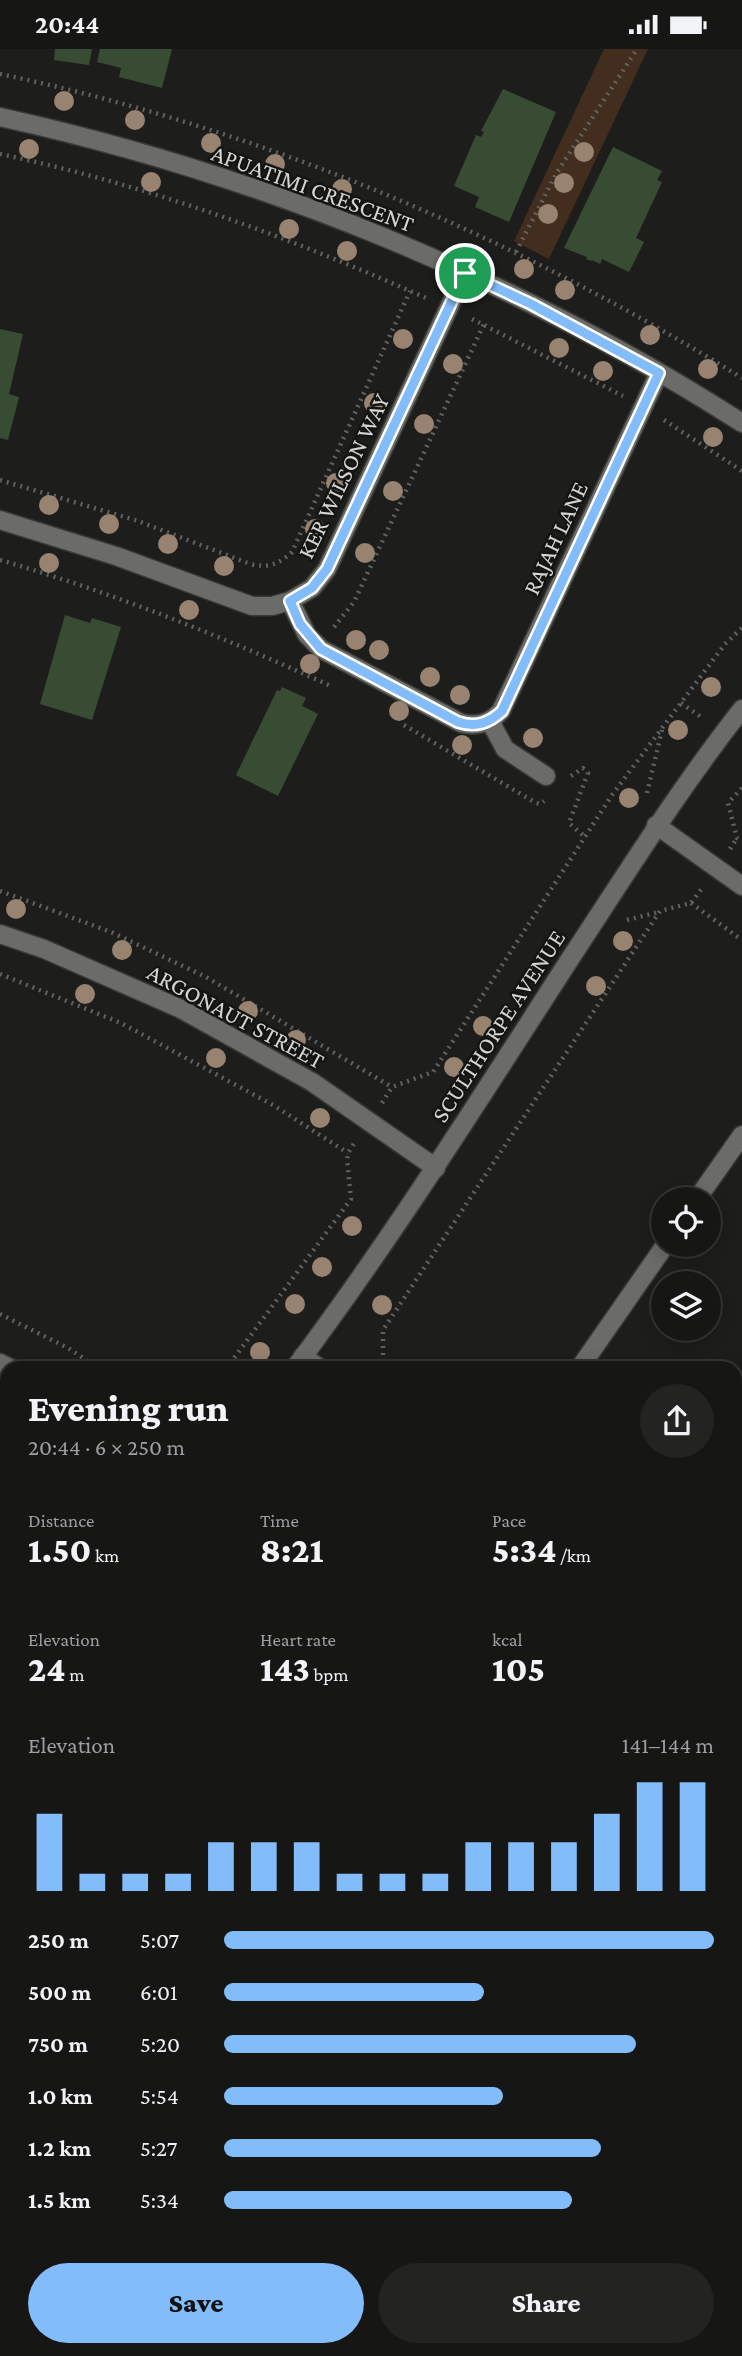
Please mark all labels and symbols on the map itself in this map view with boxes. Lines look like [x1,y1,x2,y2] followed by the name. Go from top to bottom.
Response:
[208,139,418,237] street label: APUATIMI CRESCENT
[435,243,495,303] pin
[291,389,395,563] street label: KER WILSON WAY
[517,477,593,599] street label: RAJAH LANE
[426,925,570,1127] street label: SCULTHORPE AVENUE
[143,958,329,1074] street label: ARGONAUT STREET

